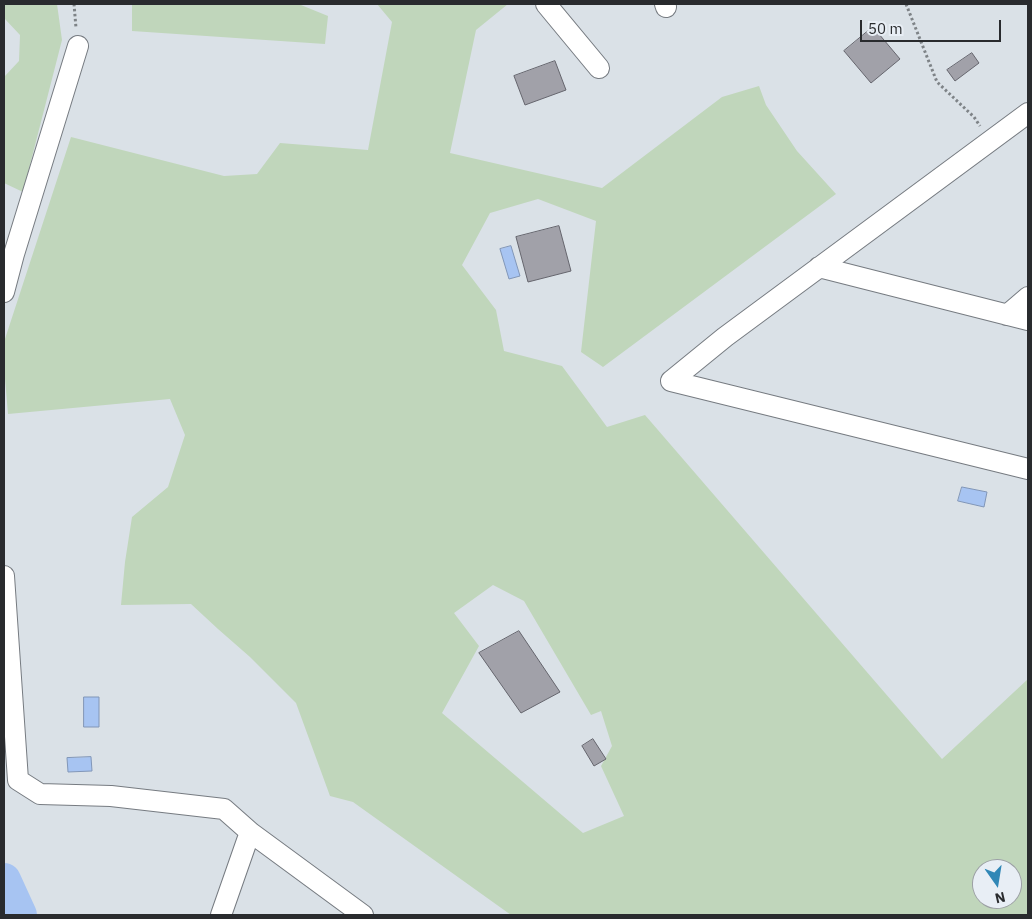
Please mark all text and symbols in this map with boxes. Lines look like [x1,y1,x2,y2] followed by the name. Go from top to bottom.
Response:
[862,10,1003,42] scale bar
[868,19,903,38] text: 50 m
[972,859,1022,909] north arrow
[993,888,1007,908] text: N

